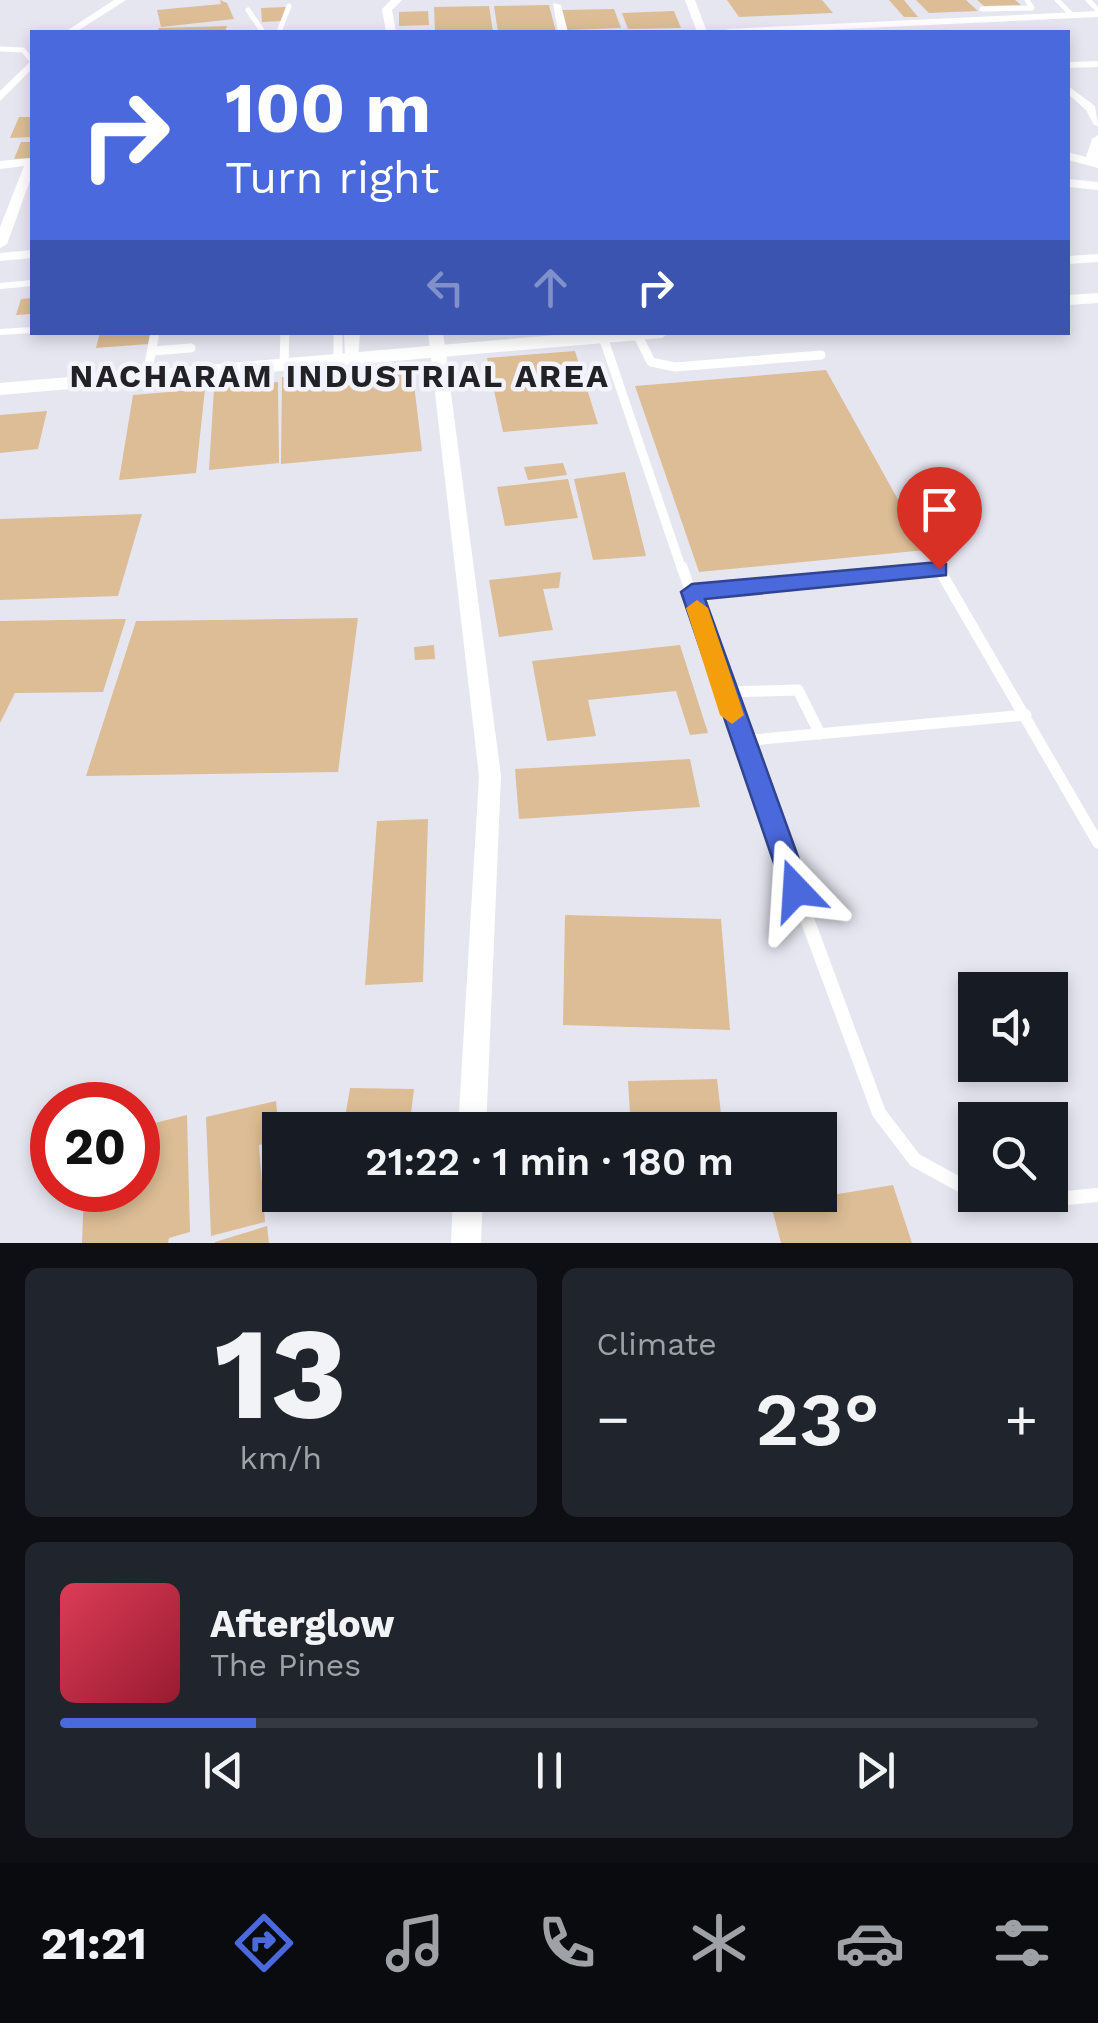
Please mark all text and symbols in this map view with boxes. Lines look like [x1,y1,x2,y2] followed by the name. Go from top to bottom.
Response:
[225,67,431,149] text: 100 m
[60,70,190,200] icon: right
[225,151,439,204] text: Turn right
[418,260,473,315] icon: left
[523,260,578,315] icon: ahead
[628,260,683,315] icon: right
[70,357,610,395] district label: NACHARAM INDUSTRIAL AREA
[897,467,982,570] pin
[912,482,967,537] icon: arrive
[744,838,848,942] position arrow
[958,972,1068,1212] map controls
[958,972,1068,1082] button: sound
[30,1082,160,1212] speed limit sign: 20
[958,1102,1068,1212] button: search
[365,1140,734,1184] text: 21:22 · 1 min · 180 m
[214,1297,347,1450] text: 13
[597,1325,717,1363] text: Climate
[755,1375,880,1463] text: 23°
[597,1387,630,1451] text: −
[1005,1387,1038,1451] text: +
[240,1439,322,1477] text: km/h
[210,1602,395,1646] text: Afterglow
[210,1646,361,1684] text: The Pines
[196,1743,251,1798] icon: previous
[522,1743,577,1798] icon: pause
[848,1743,903,1798] icon: next
[229,1908,299,1978] icon: directions
[380,1908,450,1978] icon: music
[532,1908,602,1978] icon: phone
[684,1908,754,1978] icon: climate
[835,1908,905,1978] icon: car
[987,1908,1057,1978] icon: filters
[41,1917,147,1970] text: 21:21

